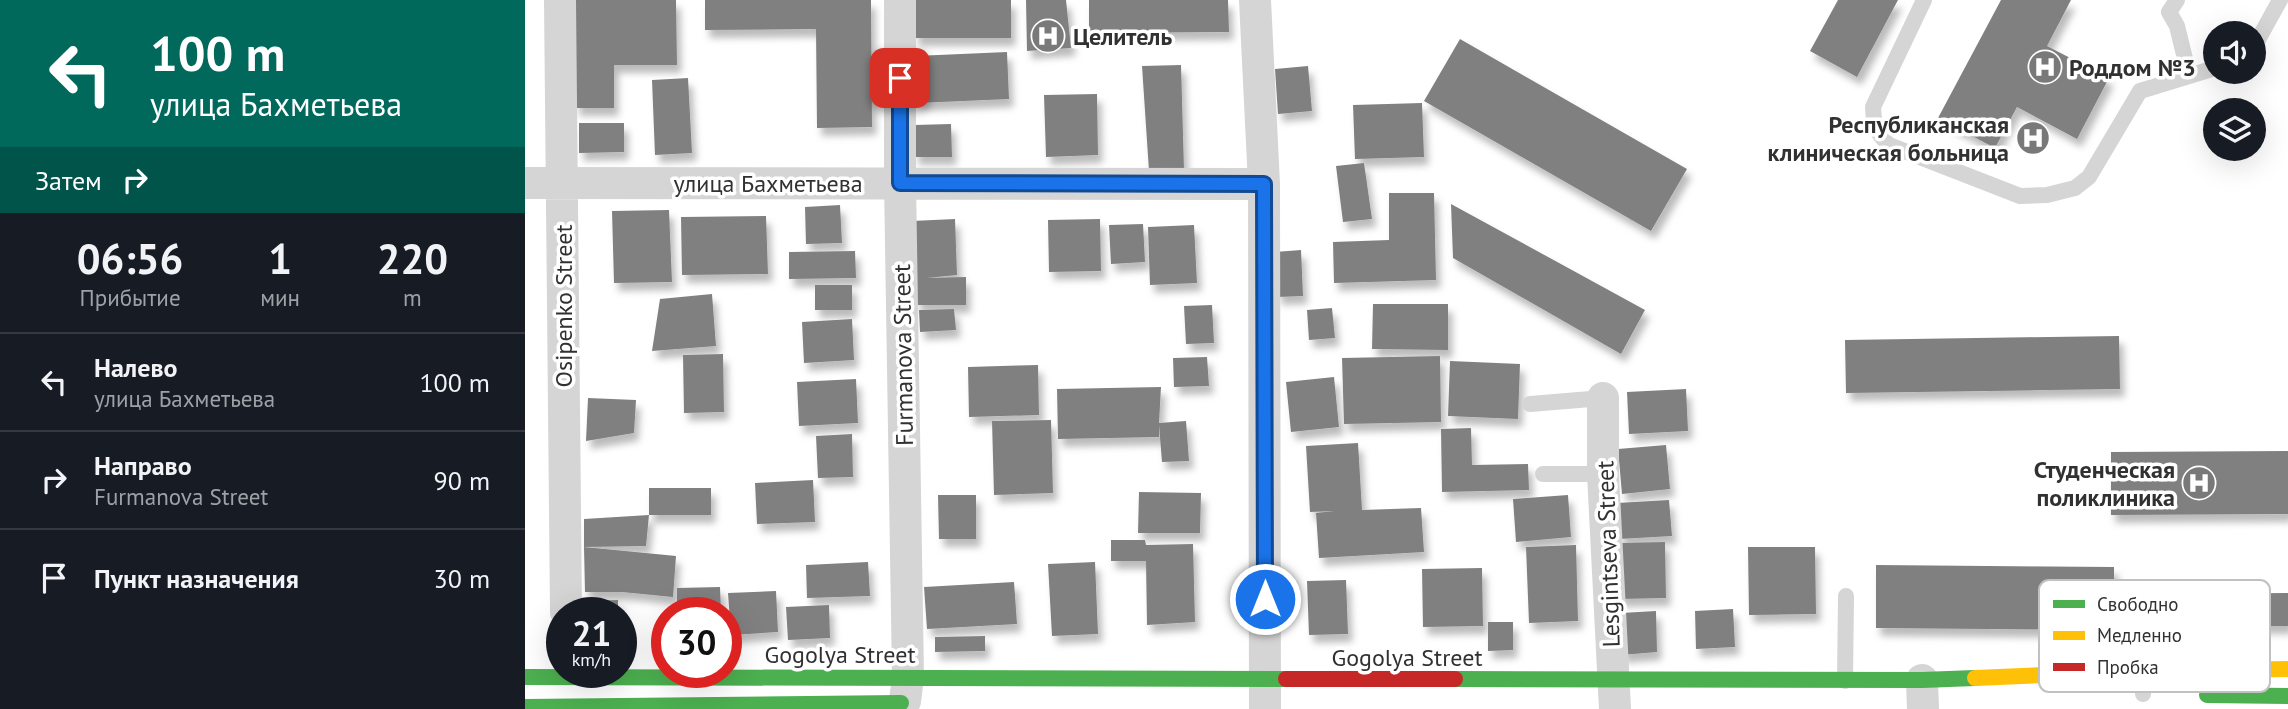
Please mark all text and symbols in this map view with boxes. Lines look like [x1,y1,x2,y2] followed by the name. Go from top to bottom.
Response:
[1029,17,1067,55] hospital icon: Целитель
[150,21,285,85] text: 100 m
[1073,21,1172,52] place label: Целитель
[2203,21,2266,161] map controls
[2203,21,2266,84] button: sound
[35,28,126,119] icon: left
[870,48,930,108] pin
[2026,48,2064,86] hospital icon: Роддом №3
[2069,52,2196,83] place label: Роддом №3
[881,59,919,97] icon: arrive
[150,83,402,125] text: улица Бахметьева
[2203,98,2266,161] button: layers
[1768,109,2009,168] place label: Республиканская клиническая больница
[2014,119,2052,157] hospital icon: Республиканская клиническая больница
[116,161,154,199] icon: right
[35,164,102,197] text: Затем
[673,168,863,199] street label: улица Бахметьева
[548,224,579,388] street label: Osipenko Street
[77,231,183,286] text: 06:56
[268,231,292,286] text: 1
[377,231,448,286] text: 220
[886,264,920,446] street label: Furmanova Street
[80,283,181,312] text: Прибытие
[260,283,300,312] text: мин
[403,283,422,312] text: m
[94,351,178,384] text: Налево
[35,363,73,401] icon: left
[419,366,490,399] text: 100 m
[94,384,275,413] text: улица Бахметьева
[94,449,192,482] text: Направо
[2034,454,2175,513] place label: Студенческая поликлиника
[1589,460,1627,648] street label: Lesgintseva Street
[35,461,73,499] icon: right
[434,464,490,497] text: 90 m
[2180,464,2218,502] hospital icon: Студенческая поликлиника
[94,482,268,511] text: Furmanova Street
[35,559,73,597] icon: arrive
[94,562,299,595] text: Пункт назначения
[434,562,490,595] text: 30 m
[1228,562,1302,636] position arrow
[2039,580,2270,692] legend
[2097,592,2179,616] text: Свободно
[651,597,742,688] speed limit sign: 30
[572,610,611,656] text: 21
[2097,623,2182,647] text: Медленно
[764,639,916,670] street label: Gogolya Street
[1331,642,1483,673] street label: Gogolya Street
[572,648,611,671] text: km/h
[2097,655,2159,679] text: Пробка

